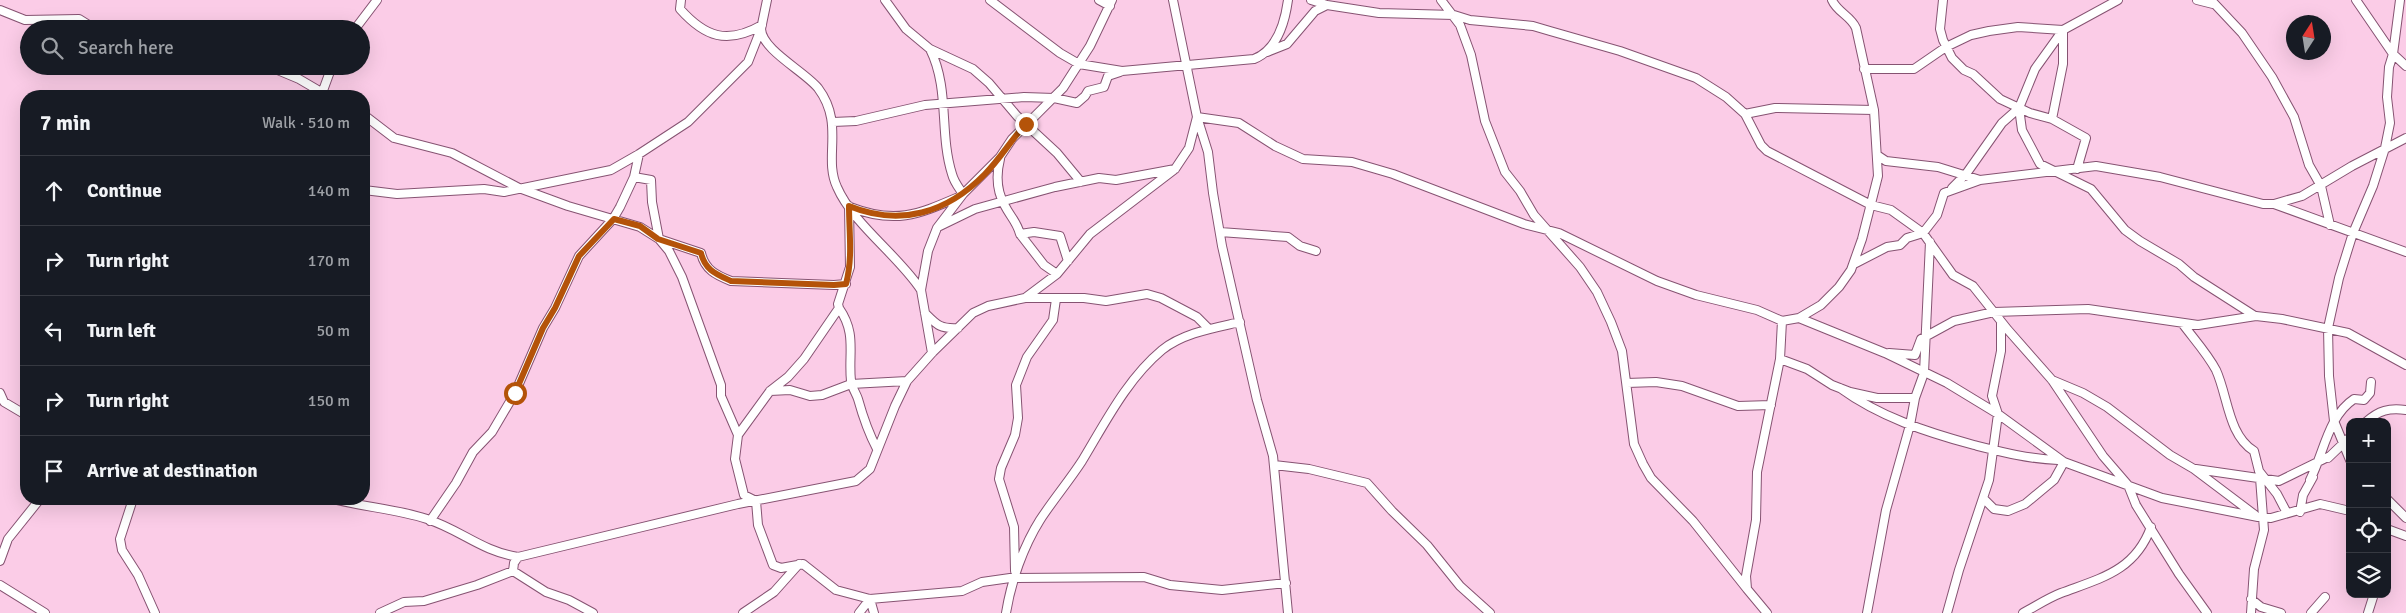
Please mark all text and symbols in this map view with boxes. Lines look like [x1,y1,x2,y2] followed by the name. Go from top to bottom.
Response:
[2286,15,2331,60] north arrow
[20,20,370,75] search box
[38,34,66,62] icon: search
[78,36,174,60] text: Search here
[40,110,91,136] text: 7 min
[262,113,350,133] text: Walk · 510 m
[1015,113,1038,136] route end
[40,177,68,205] icon: ahead
[87,179,162,203] text: Continue
[308,181,350,201] text: 140 m
[40,247,68,275] icon: right
[87,249,169,273] text: Turn right
[308,251,350,271] text: 170 m
[40,317,68,345] icon: left
[87,319,156,343] text: Turn left
[316,321,350,341] text: 50 m
[504,382,527,405] route start
[40,387,68,415] icon: right
[87,389,169,413] text: Turn right
[308,391,350,411] text: 150 m
[2346,418,2391,598] map controls
[2346,418,2391,463] button: +
[40,457,68,485] icon: arrive
[87,459,258,483] text: Arrive at destination
[2346,463,2391,508] button: −
[2346,508,2391,553] button: locate
[2346,553,2391,598] button: layers

